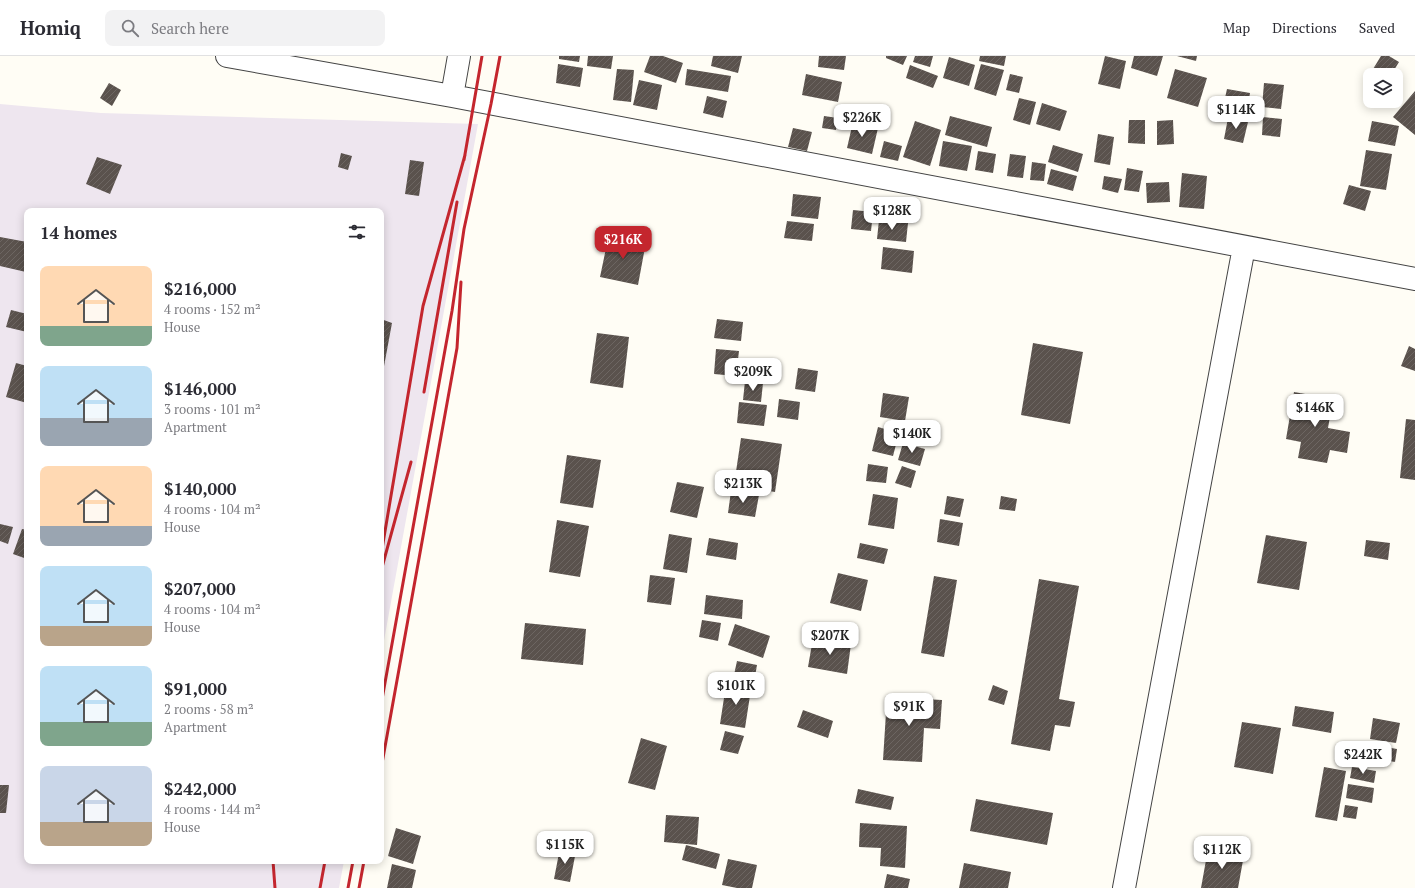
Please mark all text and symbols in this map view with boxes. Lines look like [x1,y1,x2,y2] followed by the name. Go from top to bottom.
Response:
[105,10,385,46] search box
[20,15,81,40] text: Homiq
[119,17,141,39] icon: search
[151,18,229,38] text: Search here
[1223,18,1250,37] text: Map
[1272,18,1337,37] text: Directions
[1359,18,1395,37] text: Saved
[1363,68,1403,108] map controls
[1363,68,1403,108] button: layers
[1208,96,1264,130] pin: $114K
[1217,100,1255,118] text: $114K
[834,104,890,138] pin: $226K
[843,108,881,126] text: $226K
[864,197,920,231] pin: $128K
[873,201,911,219] text: $128K
[40,221,117,244] text: 14 homes
[346,221,368,243] icon: filters
[595,226,651,260] pin: $216K
[604,230,642,248] text: $216K
[164,277,236,300] text: $216,000
[72,282,120,330] icon: home
[164,300,261,318] text: 4 rooms · 152 m²
[164,318,200,336] text: House
[725,358,781,392] pin: $209K
[734,362,772,380] text: $209K
[164,377,236,400] text: $146,000
[72,382,120,430] icon: home
[1287,394,1343,428] pin: $146K
[1296,398,1334,416] text: $146K
[164,400,261,418] text: 3 rooms · 101 m²
[164,418,227,436] text: Apartment
[884,420,940,454] pin: $140K
[893,424,931,442] text: $140K
[715,470,771,504] pin: $213K
[724,474,762,492] text: $213K
[164,477,236,500] text: $140,000
[72,482,120,530] icon: home
[164,500,261,518] text: 4 rooms · 104 m²
[164,518,200,536] text: House
[164,577,236,600] text: $207,000
[72,582,120,630] icon: home
[164,600,261,618] text: 4 rooms · 104 m²
[164,618,200,636] text: House
[802,622,858,656] pin: $207K
[811,626,849,644] text: $207K
[708,672,764,706] pin: $101K
[717,676,755,694] text: $101K
[164,677,227,700] text: $91,000
[72,682,120,730] icon: home
[885,693,933,727] pin: $91K
[893,697,925,715] text: $91K
[164,700,254,718] text: 2 rooms · 58 m²
[164,718,227,736] text: Apartment
[1335,741,1391,775] pin: $242K
[1344,745,1382,763] text: $242K
[164,777,236,800] text: $242,000
[72,782,120,830] icon: home
[164,800,261,818] text: 4 rooms · 144 m²
[164,818,200,836] text: House
[537,831,593,865] pin: $115K
[546,835,584,853] text: $115K
[1194,836,1250,870] pin: $112K
[1203,840,1241,858] text: $112K

